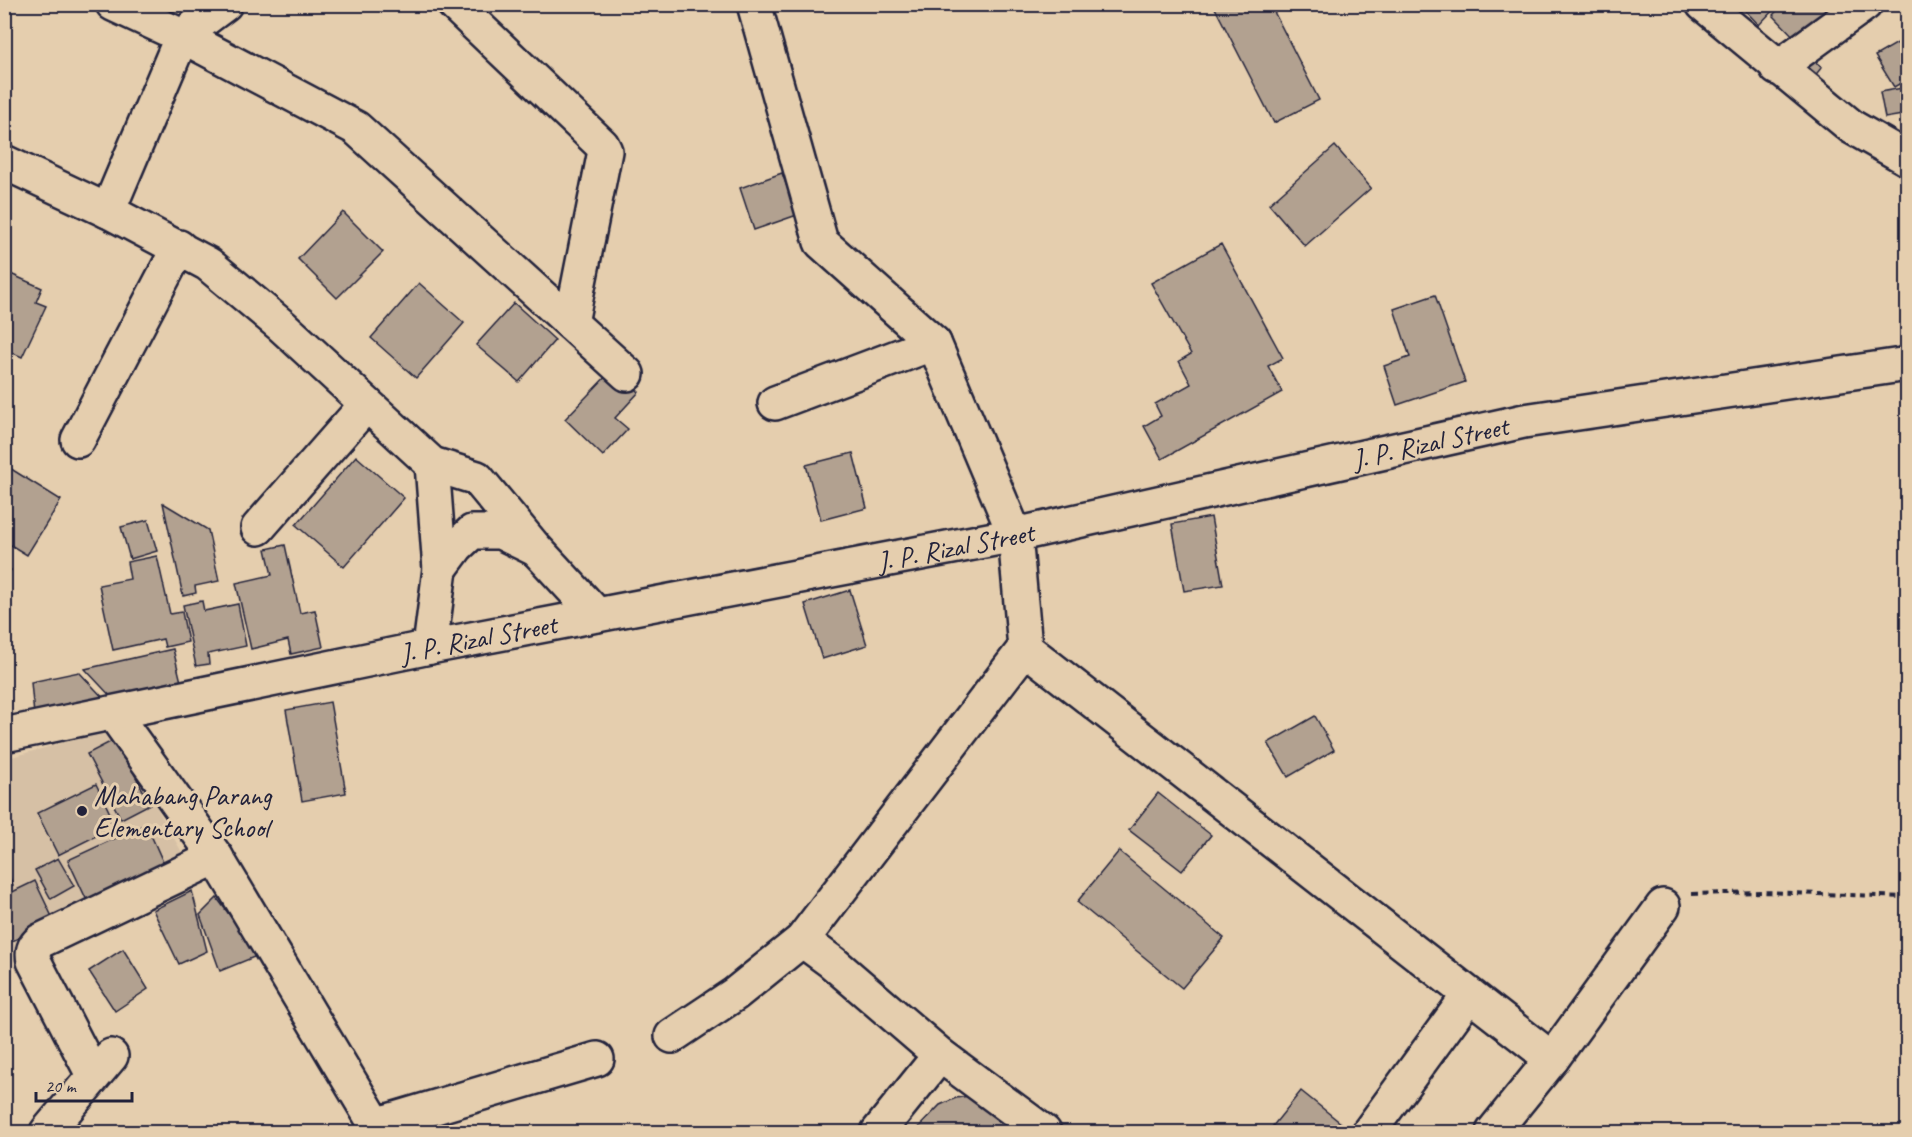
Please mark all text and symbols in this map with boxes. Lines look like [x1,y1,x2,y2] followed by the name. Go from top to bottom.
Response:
[1347,408,1514,477] street label: J. P. Rizal Street
[872,514,1040,579] street label: J. P. Rizal Street
[395,606,562,671] street label: J. P. Rizal Street
[94,778,274,845] place label: Mahabang Parang Elementary School
[75,804,89,818] marker: Mahabang Parang Elementary School
[36,1065,132,1103] scale bar
[45,1075,78,1097] text: 20 m

